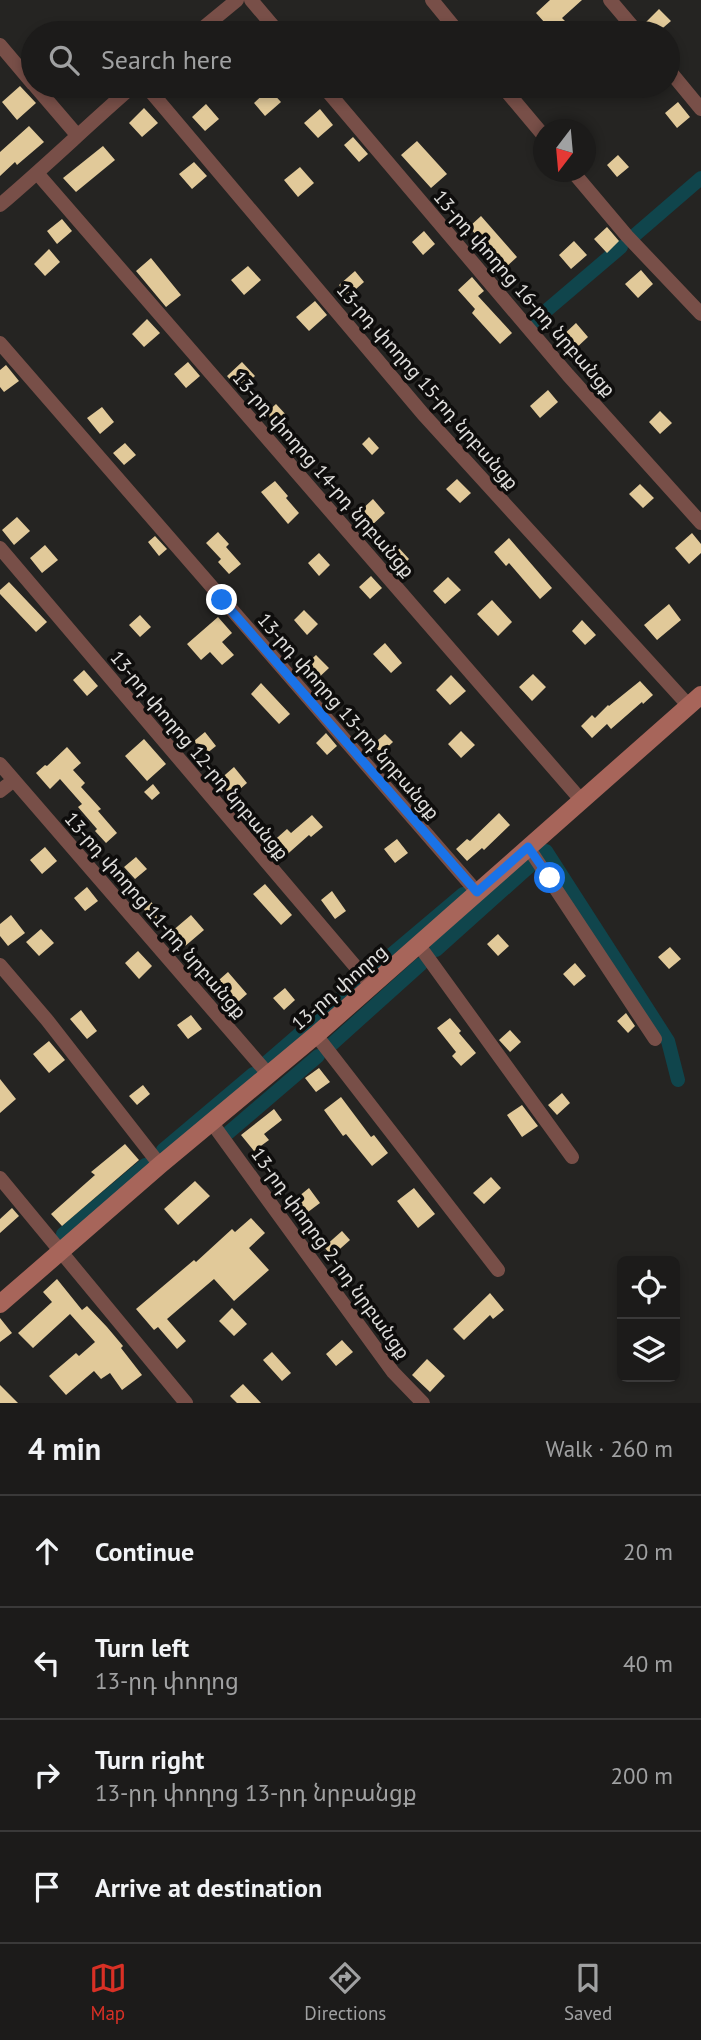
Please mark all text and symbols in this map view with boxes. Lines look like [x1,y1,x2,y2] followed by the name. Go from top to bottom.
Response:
[21,21,680,98] search box
[45,41,83,79] icon: search
[101,43,232,76] text: Search here
[533,119,596,182] north arrow
[429,185,621,401] street label: 13-րդ փողոց 16-րդ նրբանցք
[332,278,524,494] street label: 13-րդ փողոց 15-րդ նրբանցք
[228,366,420,582] street label: 13-րդ փողոց 14-րդ նրբանցք
[206,584,237,615] route end
[253,608,445,824] street label: 13-րդ փողոց 13-րդ նրբանցք
[105,646,295,864] street label: 13-րդ փողոց 12-րդ նրբանցք
[60,807,252,1023] street label: 13-րդ փողոց 11-րդ նրբանցք
[534,862,565,893] route start
[286,939,392,1035] street label: 13-րդ փողոց
[246,1143,416,1363] street label: 13-րդ փողոց 2-րդ նրբանցք
[617,1256,680,1382] map controls
[617,1256,680,1319] button: locate
[617,1319,680,1382] button: layers
[28,1429,101,1468] text: 4 min
[546,1434,673,1463] text: Walk · 260 m
[28,1532,66,1570] icon: ahead
[95,1535,194,1568] text: Continue
[623,1537,673,1566] text: 20 m
[95,1631,189,1664] text: Turn left
[28,1644,66,1682] icon: left
[623,1649,673,1678] text: 40 m
[95,1666,239,1695] text: 13-րդ փողոց
[95,1743,204,1776] text: Turn right
[28,1756,66,1794] icon: right
[611,1761,673,1790] text: 200 m
[95,1778,417,1807] text: 13-րդ փողոց 13-րդ նրբանցք
[28,1868,66,1906] icon: arrive
[95,1871,322,1904] text: Arrive at destination
[89,1959,127,2025] tab: Map
[304,1959,386,2025] tab: Directions
[564,1959,612,2025] tab: Saved

